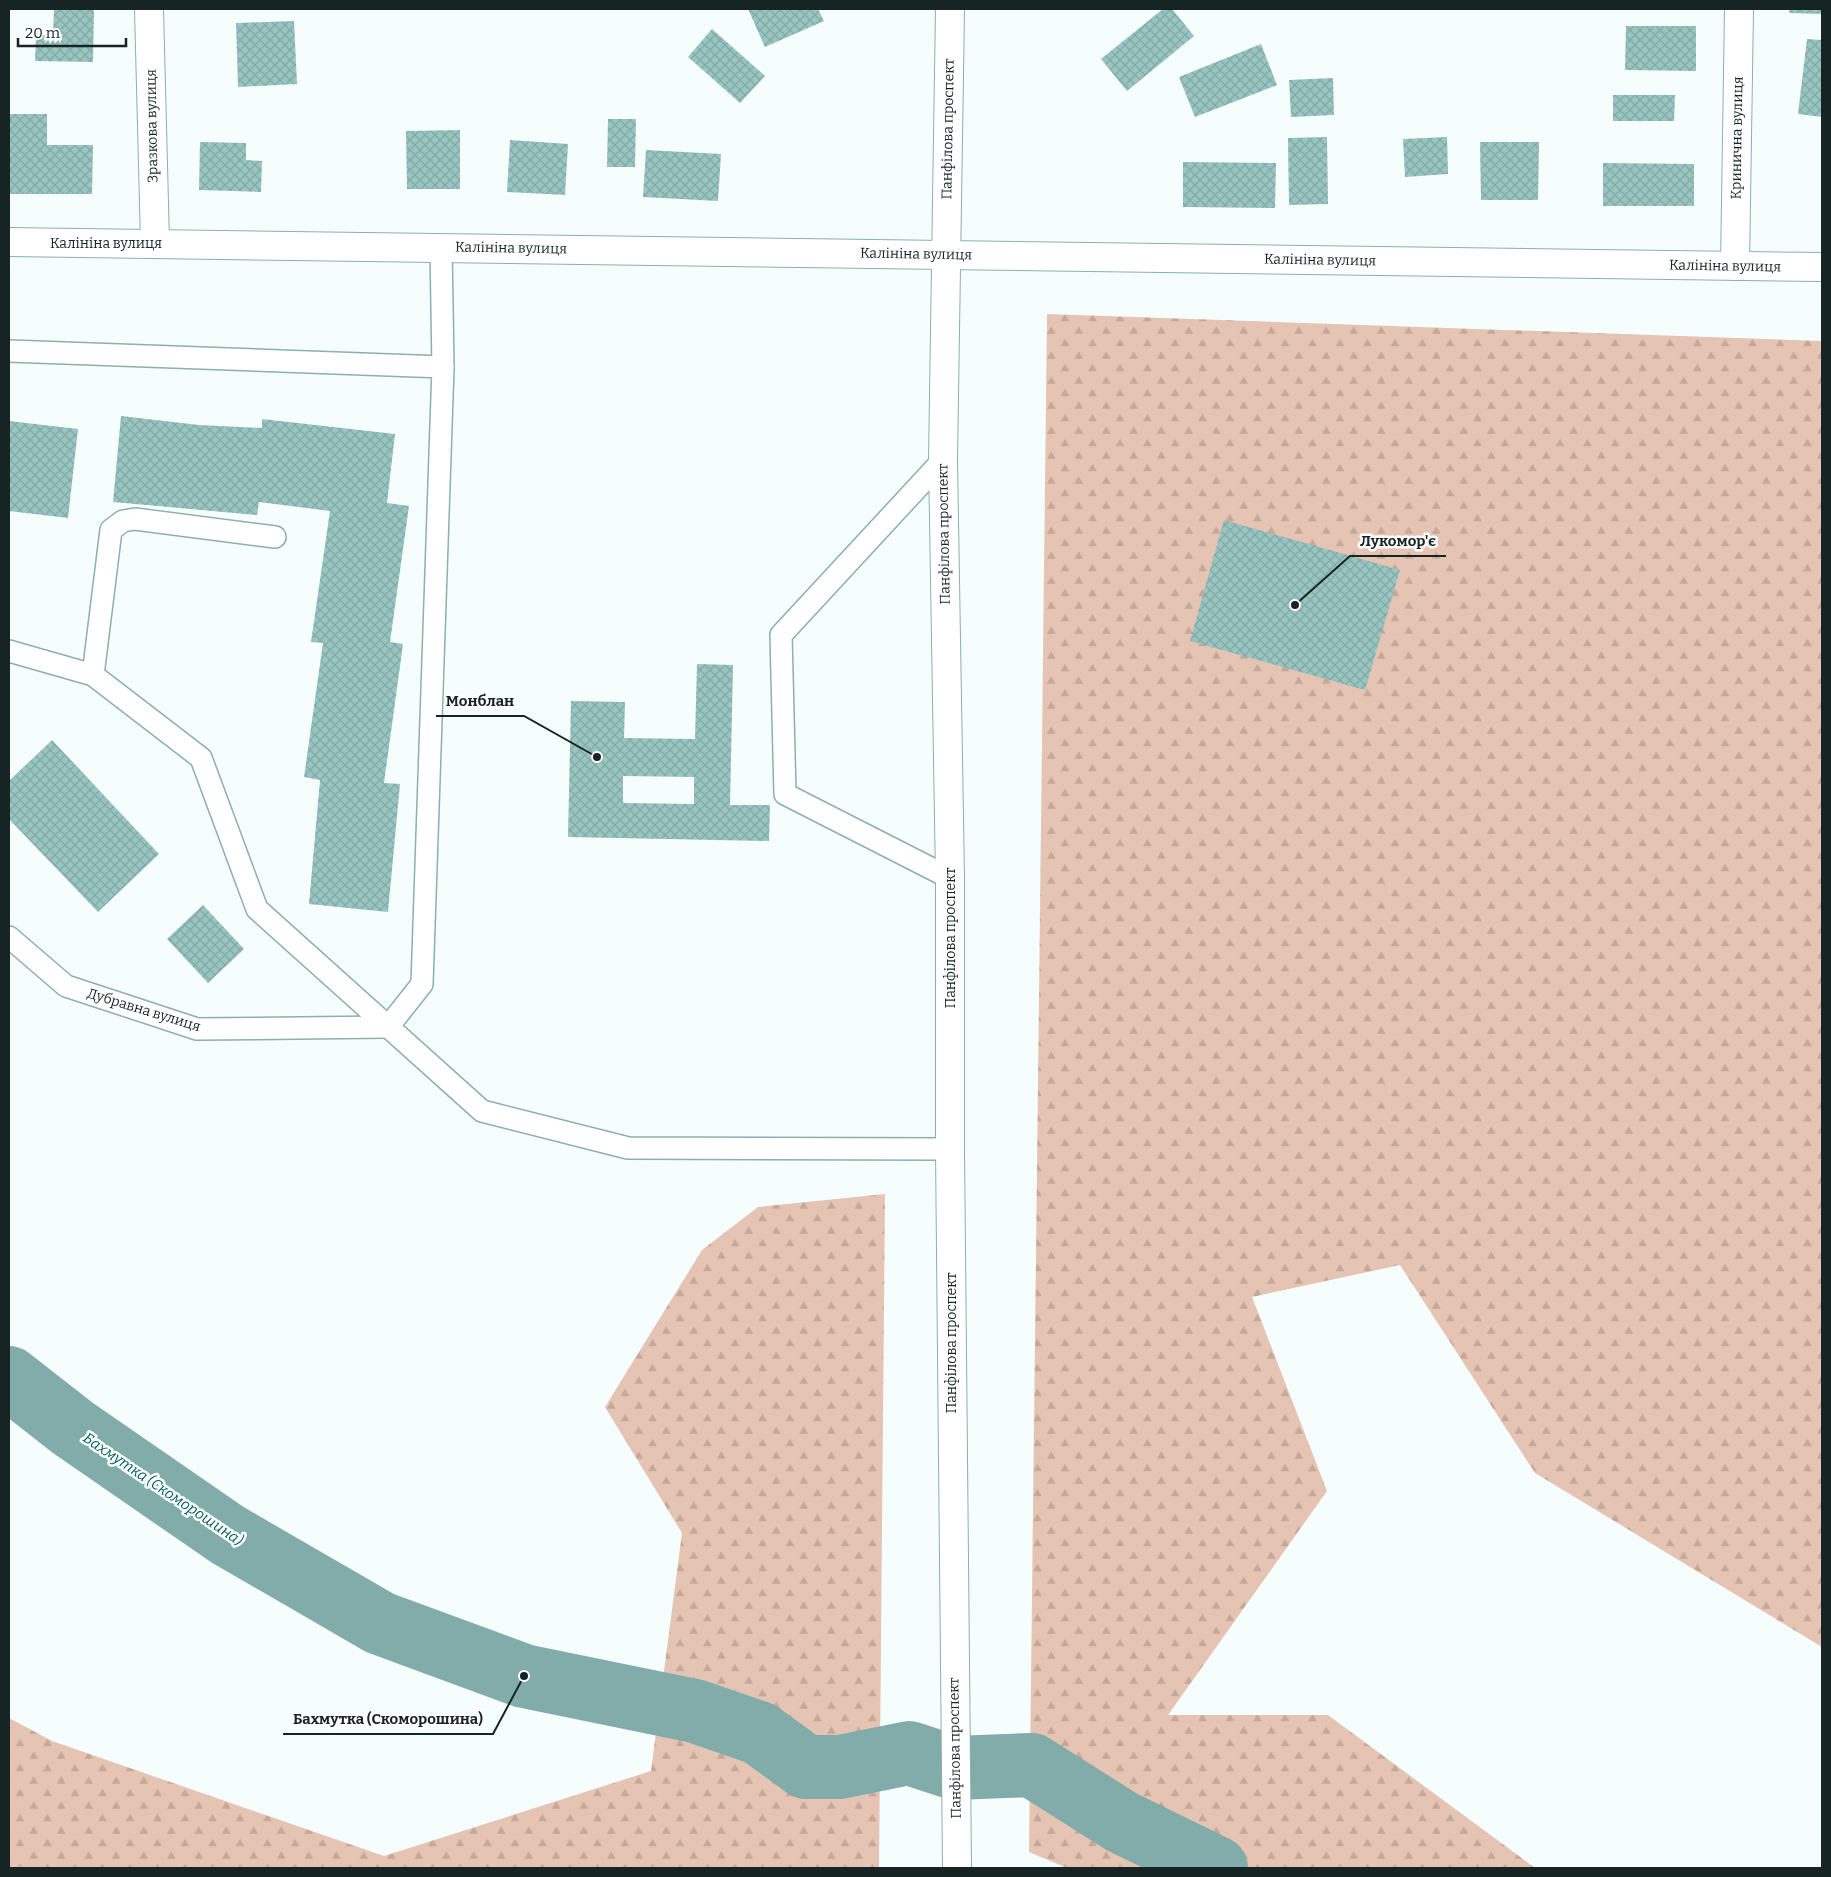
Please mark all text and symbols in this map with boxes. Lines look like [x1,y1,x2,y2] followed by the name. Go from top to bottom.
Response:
[18,15,125,47] scale bar
[25,24,61,42] text: 20 m
[938,58,958,200] street label: Панфілова проспект
[143,69,161,183] street label: Зразкова вулиця
[1727,76,1747,200] street label: Кринична вулиця
[50,235,162,252] street label: Калініна вулиця
[455,239,567,257] street label: Калініна вулиця
[860,245,972,263] street label: Калініна вулиця
[1264,251,1376,269] street label: Калініна вулиця
[1669,257,1781,275] street label: Калініна вулиця
[934,463,954,605] street label: Панфілова проспект
[1350,526,1446,556] callout: Лукомор'є
[1360,532,1436,550] text: Лукомор'є
[436,686,524,716] callout: Монблан
[446,692,514,710] text: Монблан
[942,867,959,1009] street label: Панфілова проспект
[85,985,203,1035] street label: Дубравна вулиця
[943,1272,960,1414] street label: Панфілова проспект
[80,1429,247,1550] water label: Бахмутка (Скоморошина)
[945,1677,965,1819] street label: Панфілова проспект
[283,1704,493,1734] callout: Бахмутка (Скоморошина)
[293,1710,483,1728] text: Бахмутка (Скоморошина)

